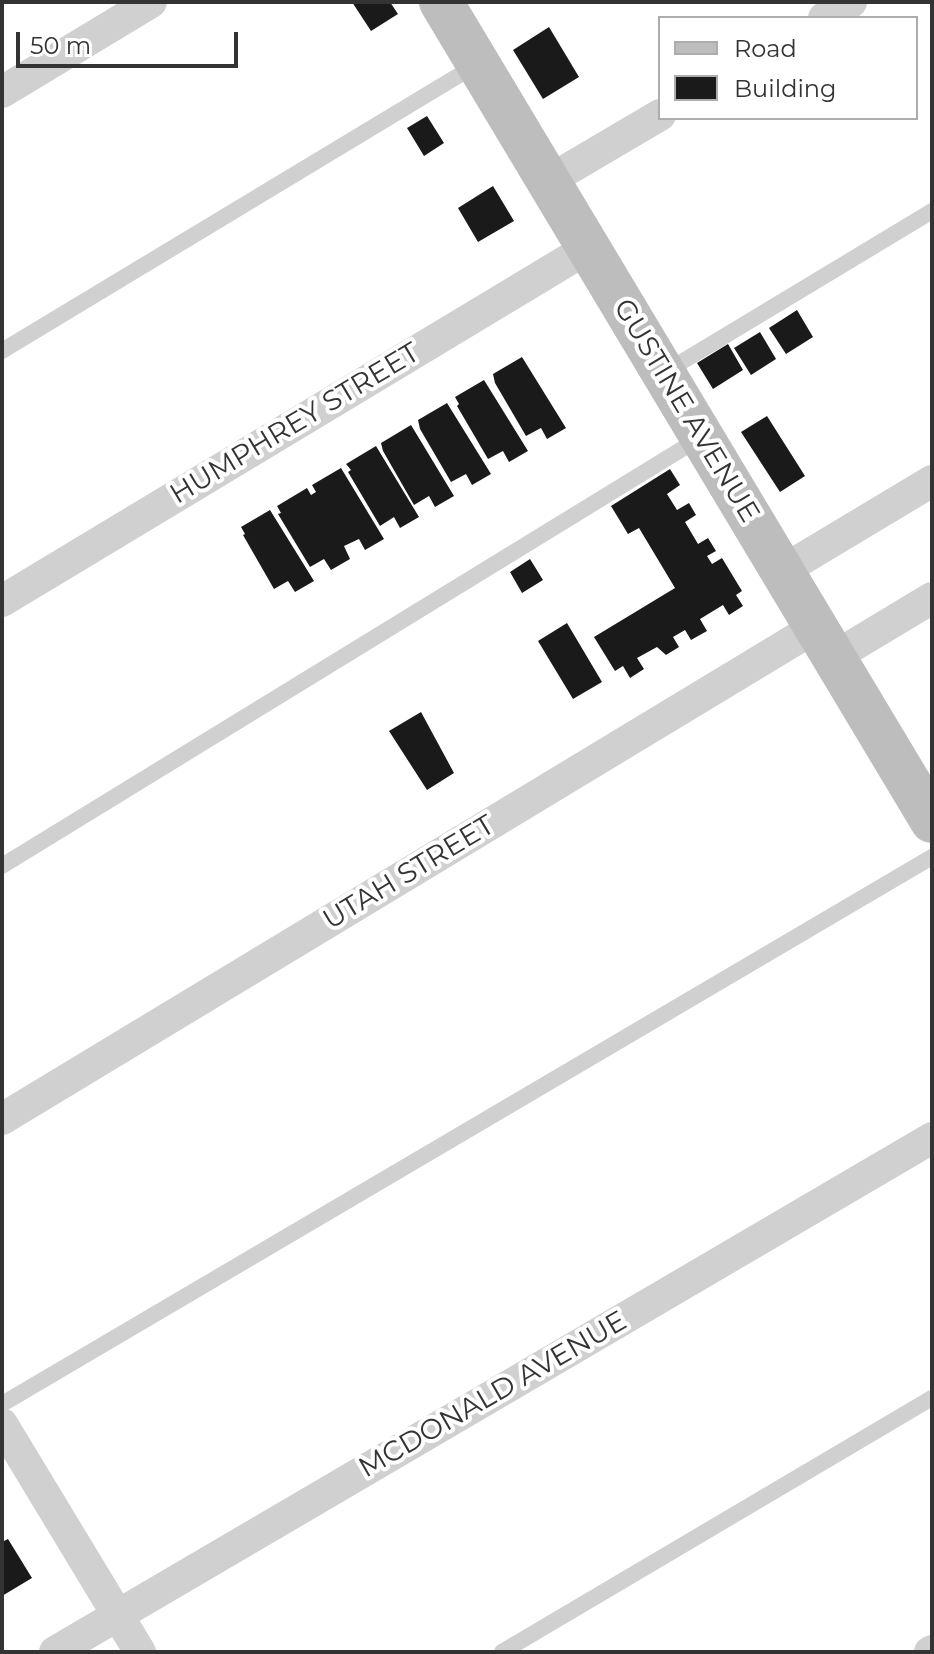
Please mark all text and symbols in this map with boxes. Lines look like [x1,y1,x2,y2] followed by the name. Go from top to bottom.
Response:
[20,16,242,66] scale bar
[658,16,918,120] legend
[30,31,91,60] text: 50 m
[734,34,797,63] text: Road
[734,74,837,103] text: Building
[606,293,766,529] street label: GUSTINE AVENUE
[164,336,426,512] street label: HUMPHREY STREET
[317,809,501,937] street label: UTAH STREET
[353,1305,633,1485] street label: MCDONALD AVENUE

